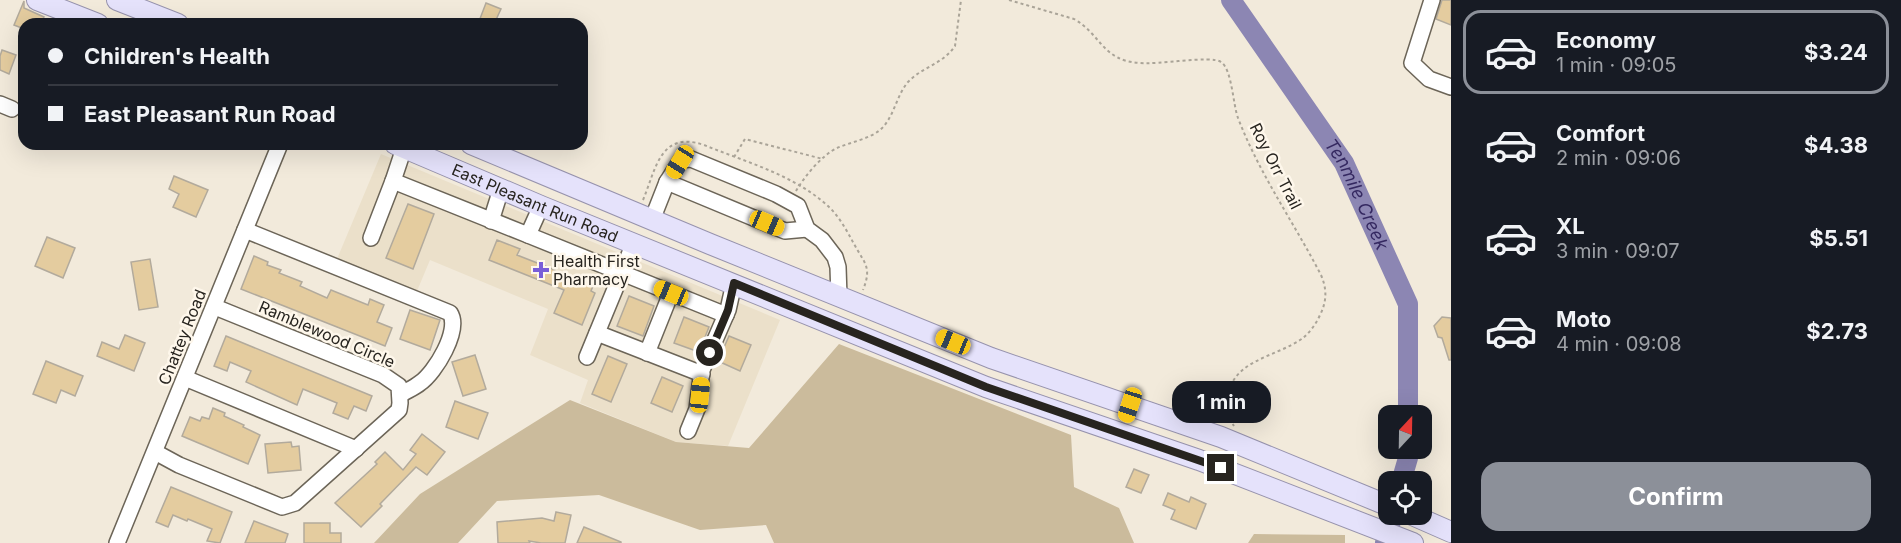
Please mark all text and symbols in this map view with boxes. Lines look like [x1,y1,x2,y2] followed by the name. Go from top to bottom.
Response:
[1484,25,1538,79] icon: car
[1556,27,1656,53] text: Economy
[1804,39,1868,65] text: $3.24
[84,43,270,69] text: Children's Health
[1556,53,1677,77] text: 1 min · 09:05
[84,101,336,127] text: East Pleasant Run Road
[1484,118,1538,172] icon: car
[1246,120,1306,212] street label: Roy Orr Trail
[1556,120,1645,146] text: Comfort
[1804,132,1868,158] text: $4.38
[1320,134,1393,254] water label: Tenmile Creek
[663,142,697,182] car
[1556,146,1681,170] text: 2 min · 09:06
[449,159,621,246] street label: East Pleasant Run Road
[747,208,787,238] car
[1484,211,1538,265] icon: car
[1556,213,1585,239] text: XL
[1809,225,1868,251] text: $5.51
[1556,239,1680,263] text: 3 min · 09:07
[553,251,640,289] place label: Health First Pharmacy
[534,263,548,277] marker: Health First Pharmacy
[651,278,691,308] car
[154,286,210,388] street label: Chattey Road
[256,296,398,372] street label: Ramblewood Circle
[1484,304,1538,358] icon: car
[1556,306,1611,332] text: Moto
[1806,318,1868,344] text: $2.73
[933,327,973,357] car
[1556,332,1682,356] text: 4 min · 09:08
[696,339,723,366] route start
[689,376,711,414] car
[1172,381,1270,423] callout: 1 min
[1116,385,1144,425] car
[1197,390,1246,414] text: 1 min
[1378,405,1432,459] north arrow
[1378,405,1432,525] map controls
[1207,454,1234,481] route end
[1481,462,1871,531] button: Confirm
[1378,471,1432,525] button: locate

